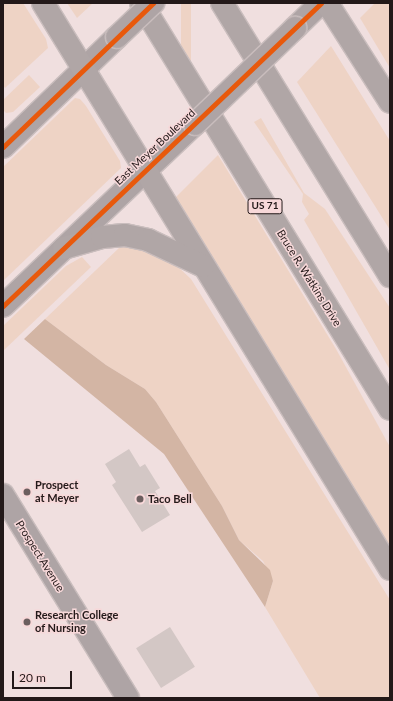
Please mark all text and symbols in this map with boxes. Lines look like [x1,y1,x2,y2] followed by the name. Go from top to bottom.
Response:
[112,106,198,188] street label: East Meyer Boulevard
[247,198,283,214] road number: US 71
[274,227,344,329] street label: Bruce R. Watkins Drive
[35,479,79,505] place label: Prospect at Meyer
[22,487,32,497] marker: Prospect at Meyer
[148,492,192,506] place label: Taco Bell
[135,494,145,504] marker: Taco Bell
[13,518,67,594] street label: Prospect Avenue
[35,609,118,635] place label: Research College of Nursing
[22,617,32,627] marker: Research College of Nursing
[14,663,74,689] scale bar
[19,670,46,685] text: 20 m

